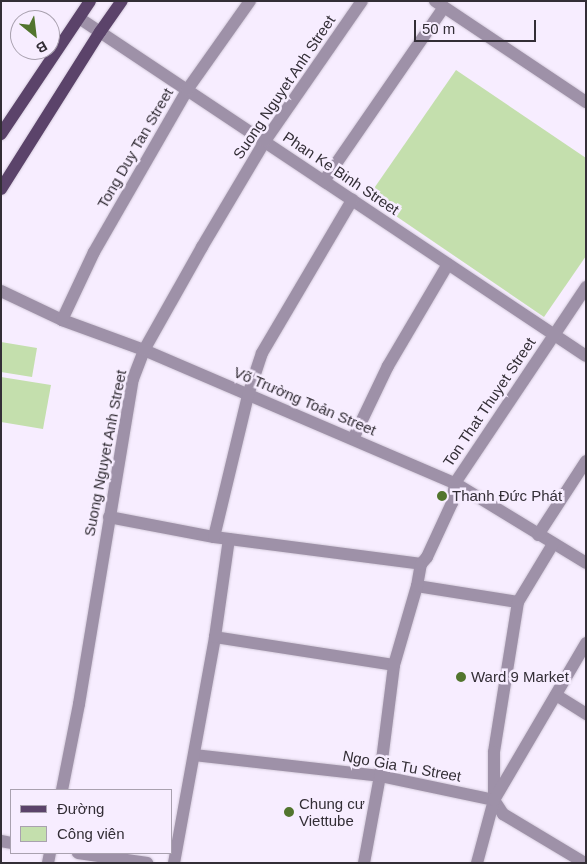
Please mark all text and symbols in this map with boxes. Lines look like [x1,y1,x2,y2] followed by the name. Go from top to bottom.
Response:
[10,10,60,60] north arrow
[417,10,540,42] scale bar
[229,11,339,163] street label: Suong Nguyet Anh Street
[422,20,455,37] text: 50 m
[33,38,50,57] text: B
[93,85,177,211] street label: Tong Duy Tan Street
[280,128,402,218] street label: Phan Ke Binh Street
[439,334,539,470] street label: Ton That Thuyet Street
[231,363,379,439] street label: Võ Trường Toản Street
[80,368,130,538] street label: Suong Nguyet Anh Street
[452,487,562,505] place label: Thanh Đức Phát
[436,490,448,502] marker: Thanh Đức Phát
[471,668,569,686] place label: Ward 9 Market
[455,671,467,683] marker: Ward 9 Market
[341,747,463,785] street label: Ngo Gia Tu Street
[10,789,172,854] legend
[299,794,365,829] place label: Chung cư Viettube
[57,800,104,817] text: Đường
[283,806,295,818] marker: Chung cư Viettube
[57,825,125,842] text: Công viên

